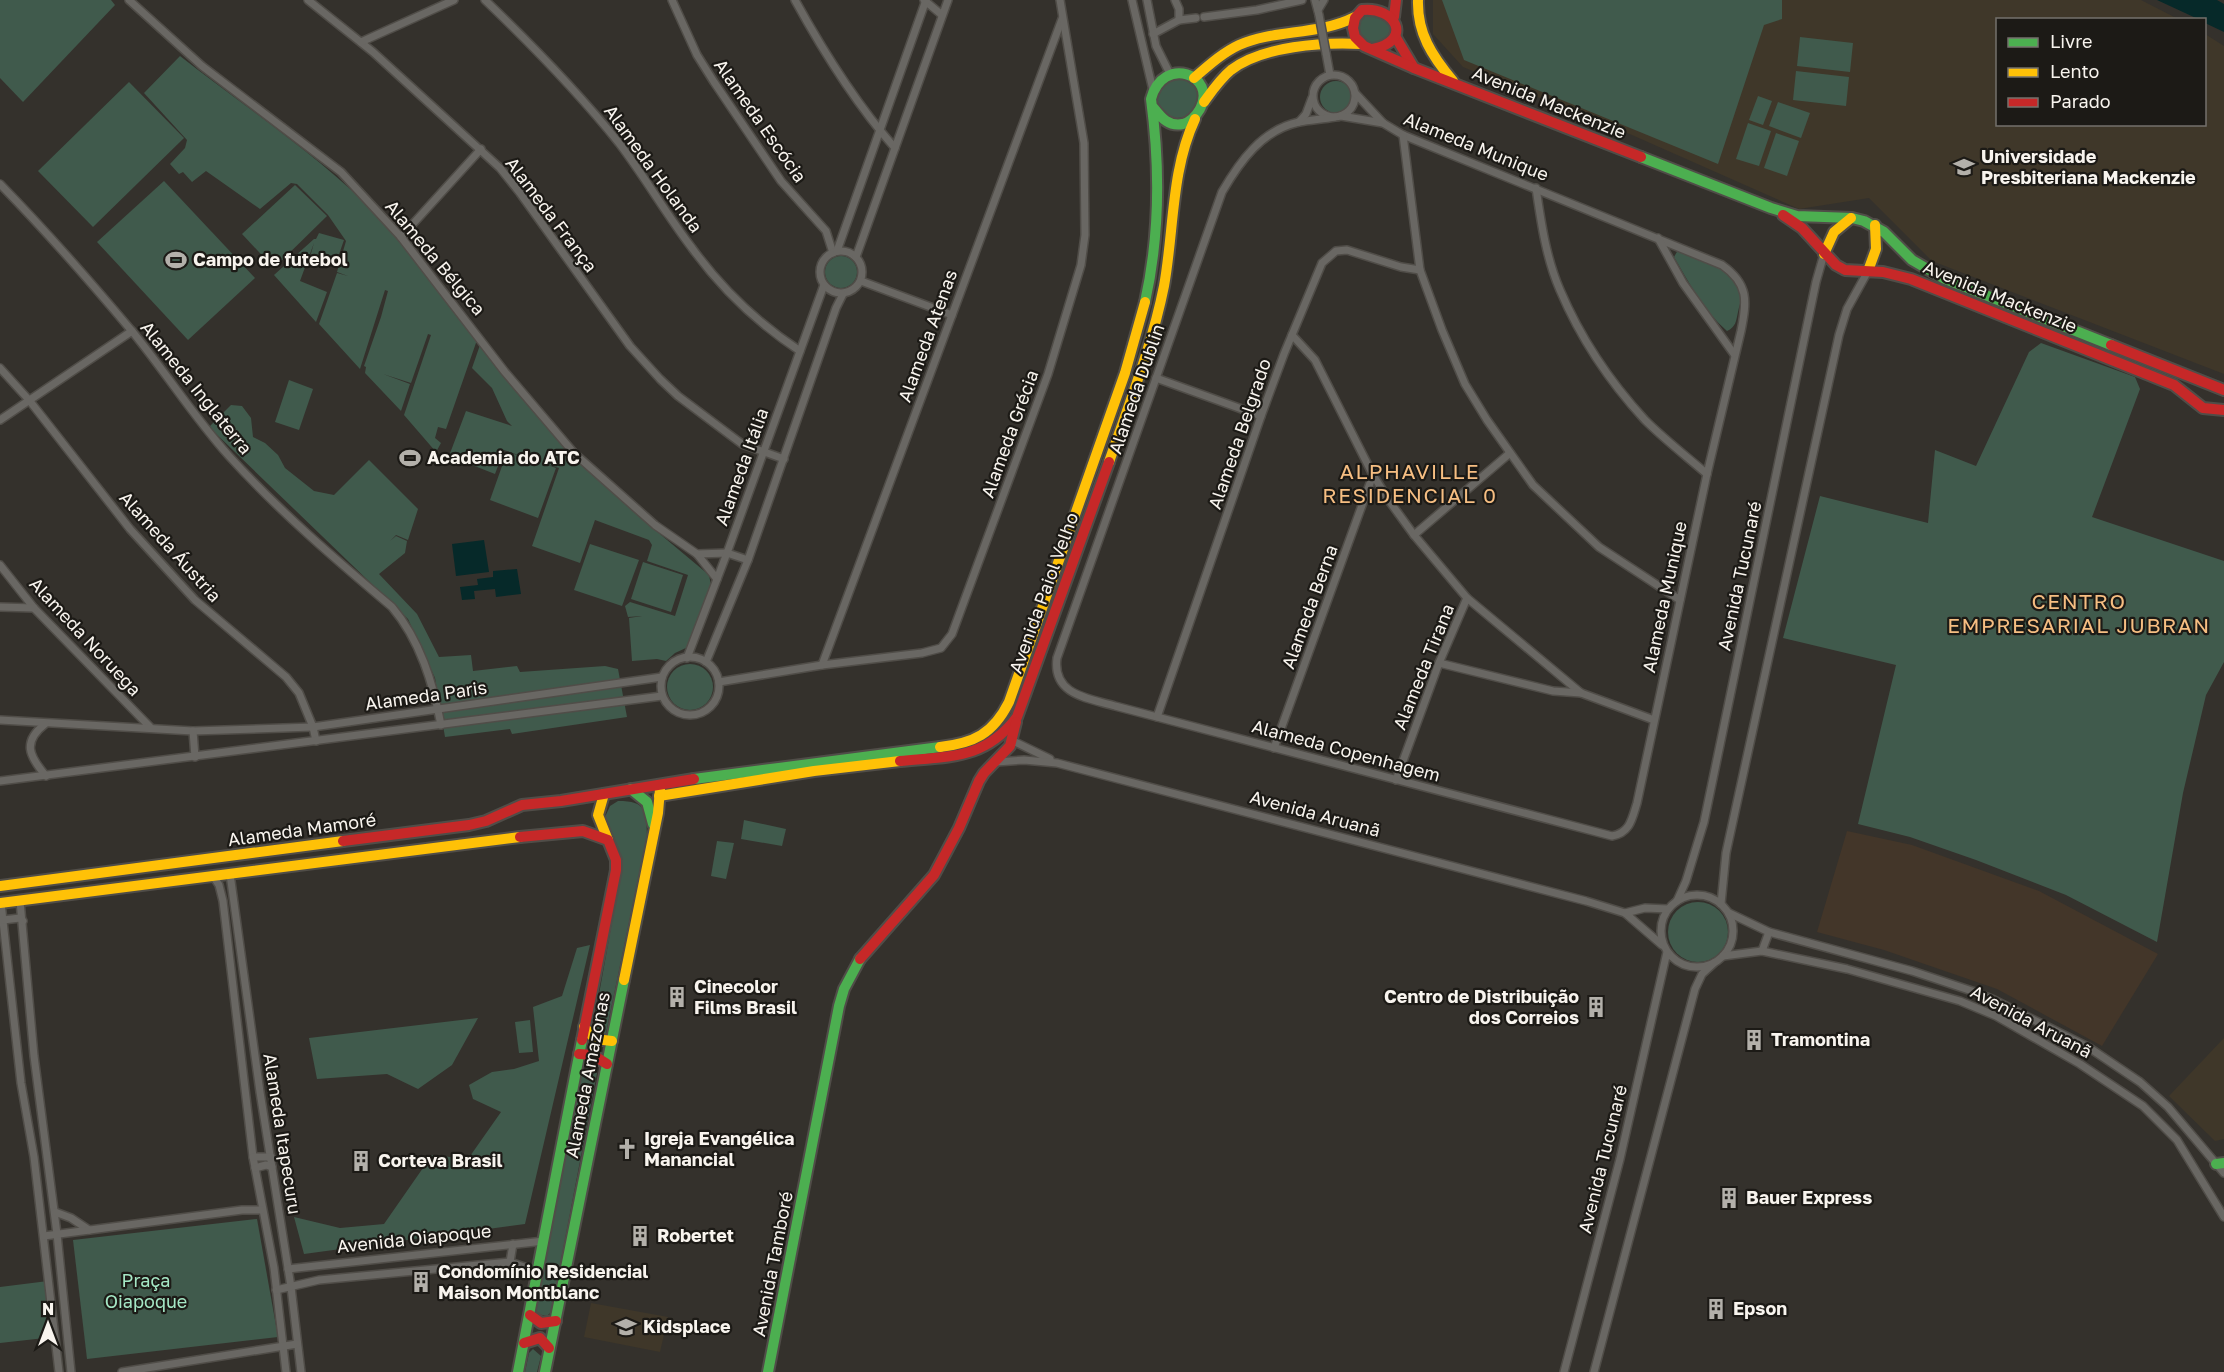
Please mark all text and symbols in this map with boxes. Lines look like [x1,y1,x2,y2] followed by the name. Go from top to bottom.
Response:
[1996,18,2206,126] legend
[2050,30,2092,52] text: Livre
[710,54,812,186] street label: Alameda Escócia
[2050,60,2099,82] text: Lento
[1469,61,1630,143] street label: Avenida Mackenzie
[2050,90,2111,112] text: Parado
[600,100,708,237] street label: Alameda Holanda
[1401,107,1552,185] street label: Alameda Munique
[1981,145,2196,188] place label: Universidade Presbiteriana Mackenzie
[501,152,602,276] street label: Alameda França
[1952,155,1976,179] school or university icon: Universidade Presbiteriana Mackenzie
[381,195,490,319] street label: Alameda Bélgica
[164,248,188,272] sports icon: Campo de futebol
[193,248,348,270] place label: Campo de futebol
[1920,255,2081,337] street label: Avenida Mackenzie
[893,266,961,405] street label: Alameda Atenas
[136,316,257,458] street label: Alameda Inglaterra
[1104,321,1169,457] street label: Alameda Dublin
[1203,356,1275,512] street label: Alameda Belgrado
[976,367,1042,501] street label: Alameda Grécia
[710,405,773,528] street label: Alameda Itália
[398,446,422,470] sports icon: Academia do ATC
[427,446,580,468] place label: Academia do ATC
[1322,458,1498,508] district label: ALPHAVILLE RESIDENCIAL 0
[115,487,226,606] street label: Alameda Áustria
[1712,499,1766,653] street label: Avenida Tucunaré
[1004,509,1082,676] street label: Avenida Paiol Velho
[1637,519,1691,675] street label: Alameda Munique
[1276,542,1342,672] street label: Alameda Berna
[25,573,146,700] street label: Alameda Noruega
[1947,588,2211,638] district label: CENTRO EMPRESARIAL JUBRAN
[1388,600,1458,733] street label: Alameda Tirana
[363,676,488,714] street label: Alameda Paris
[1250,714,1443,786] street label: Alameda Copenhagem
[1248,785,1383,841] street label: Avenida Aruanã
[226,808,377,850] street label: Alameda Mamoré
[694,975,797,1018] place label: Cinecolor Films Brasil
[1967,980,2096,1062] street label: Avenida Aruanã
[665,985,689,1009] building icon: Cinecolor Films Brasil
[1384,985,1579,1028] place label: Centro de Distribuição dos Correios
[560,990,614,1160] street label: Alameda Amazonas
[1584,995,1608,1019] building icon: Centro de Distribuição dos Correios
[1742,1028,1766,1052] building icon: Tramontina
[1771,1028,1870,1050] place label: Tramontina
[259,1052,307,1216] street label: Alameda Itapecuru
[1573,1082,1631,1235] street label: Avenida Tucunaré
[644,1127,794,1170] place label: Igreja Evangélica Manancial
[615,1137,639,1161] church icon: Igreja Evangélica Manancial
[349,1149,373,1173] building icon: Corteva Brasil
[378,1149,502,1171] place label: Corteva Brasil
[1717,1186,1741,1210] building icon: Bauer Express
[1746,1186,1872,1208] place label: Bauer Express
[747,1189,797,1338] street label: Avenida Tamboré
[335,1219,492,1257] street label: Avenida Oiapoque
[628,1224,652,1248] building icon: Robertet
[657,1224,734,1246] place label: Robertet
[438,1260,648,1303] place label: Condomínio Residencial Maison Montblanc
[105,1269,187,1312] park label: Praça Oiapoque
[409,1270,433,1294] building icon: Condomínio Residencial Maison Montblanc
[18,1294,78,1354] north arrow
[1704,1297,1728,1321] building icon: Epson
[1733,1297,1787,1319] place label: Epson
[42,1299,54,1319] text: N
[614,1315,638,1339] school or university icon: Kidsplace
[643,1315,731,1337] place label: Kidsplace

